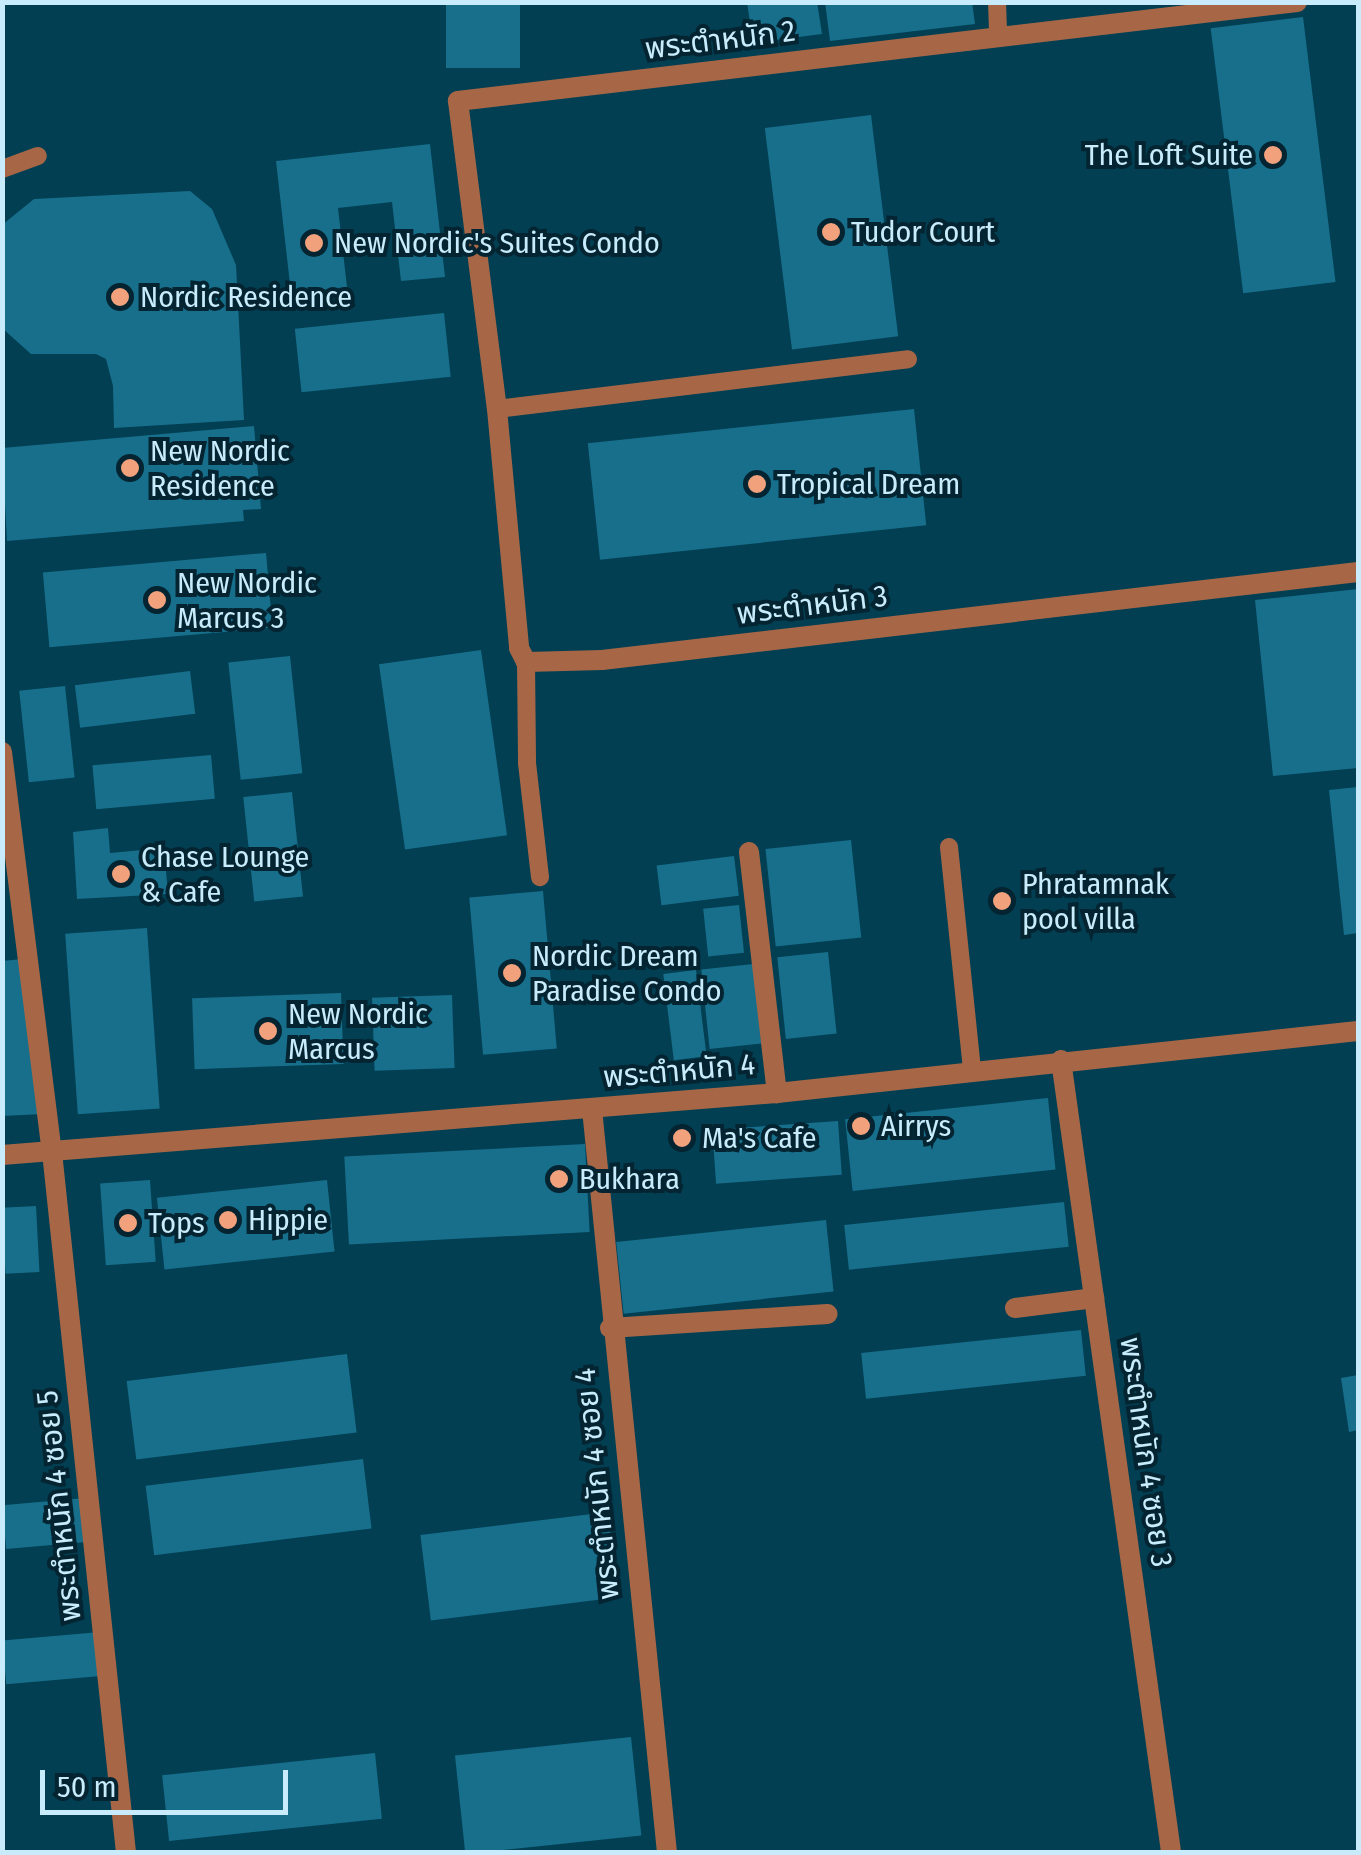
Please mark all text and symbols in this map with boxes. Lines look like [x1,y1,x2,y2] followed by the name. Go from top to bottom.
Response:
[643,13,797,67] street label: พระตำหนัก 2
[1085,137,1253,173] place label: The Loft Suite
[1262,144,1284,166] marker: The Loft Suite
[851,214,995,250] place label: Tudor Court
[820,221,842,243] marker: Tudor Court
[334,225,660,261] place label: New Nordic's Suites Condo
[303,232,325,254] marker: New Nordic's Suites Condo
[140,279,352,315] place label: Nordic Residence
[109,286,131,308] marker: Nordic Residence
[150,433,290,504] place label: New Nordic Residence
[119,457,141,479] marker: New Nordic Residence
[777,466,960,502] place label: Tropical Dream
[746,473,768,495] marker: Tropical Dream
[177,565,317,636] place label: New Nordic Marcus 3
[735,578,889,632] street label: พระตำหนัก 3
[146,589,168,611] marker: New Nordic Marcus 3
[141,839,309,910] place label: Chase Lounge & Cafe
[110,863,132,885] marker: Chase Lounge & Cafe
[1022,866,1169,936] place label: Phratamnak pool villa
[991,890,1013,912] marker: Phratamnak pool villa
[532,938,721,1008] place label: Nordic Dream Paradise Condo
[501,962,523,984] marker: Nordic Dream Paradise Condo
[288,996,428,1066] place label: New Nordic Marcus
[257,1020,279,1042] marker: New Nordic Marcus
[601,1046,757,1096] street label: พระตำหนัก 4
[881,1108,951,1144] place label: Airrys
[850,1115,872,1137] marker: Airrys
[702,1120,817,1156] place label: Ma's Cafe
[671,1127,693,1149] marker: Ma's Cafe
[579,1161,680,1197] place label: Bukhara
[548,1168,570,1190] marker: Bukhara
[248,1202,328,1238] place label: Hippie
[148,1205,205,1241] place label: Tops
[217,1209,239,1231] marker: Hippie
[117,1212,139,1234] marker: Tops
[1112,1335,1180,1569] street label: พระตำหนัก 4 ซอย 3
[567,1366,627,1602] street label: พระตำหนัก 4 ซอย 4
[29,1389,89,1623] street label: พระตำหนัก 4 ซอย 5
[45,1750,292,1812] scale bar
[57,1769,117,1805] text: 50 m

